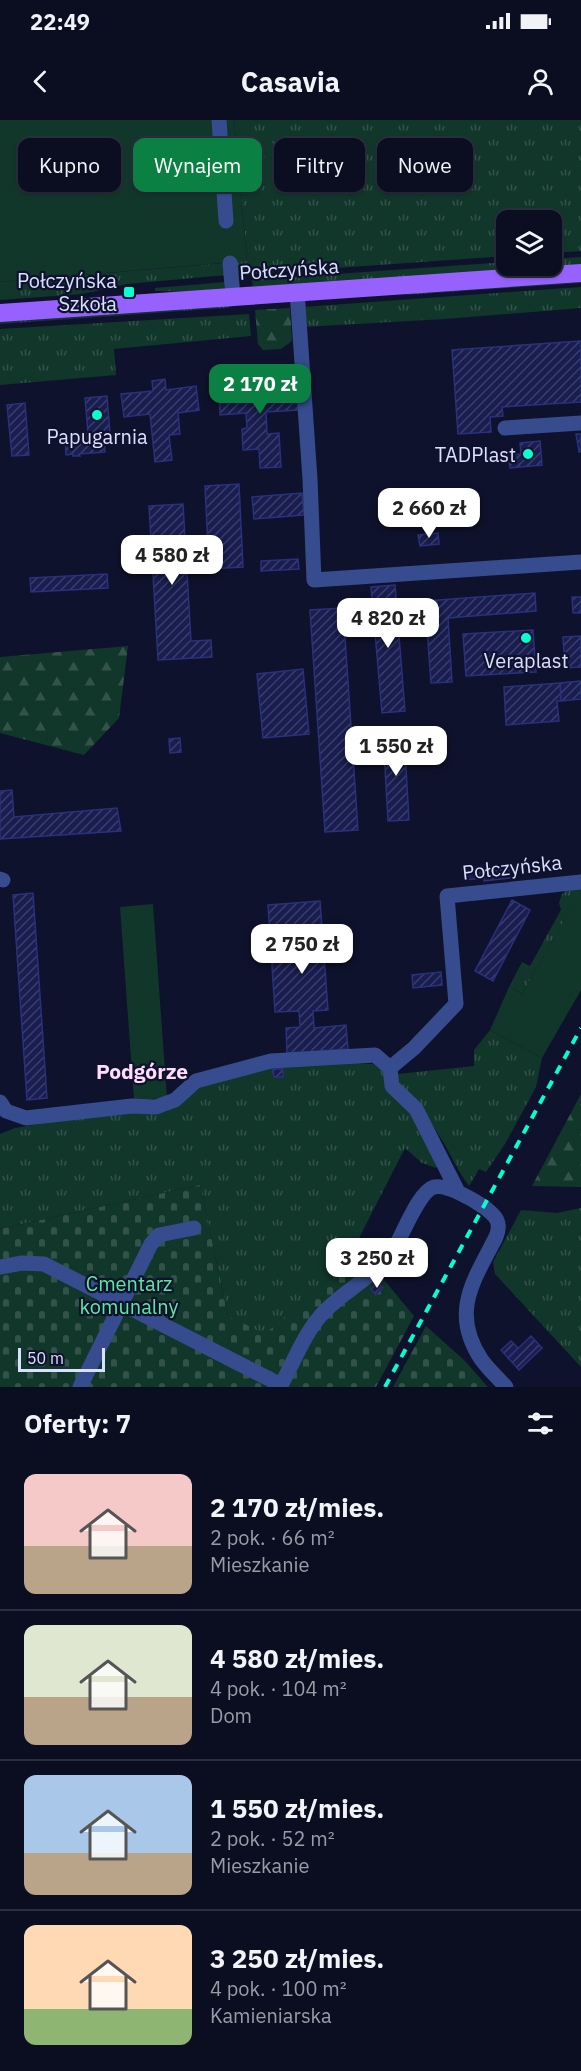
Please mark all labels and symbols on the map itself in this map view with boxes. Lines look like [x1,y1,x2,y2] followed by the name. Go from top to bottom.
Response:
[238,252,340,286] street label: Połczyńska
[17,267,117,317] place label: Połczyńska Szkoła
[122,285,136,299] marker: Połczyńska Szkoła
[198,364,322,415] pin: 2 170 zł
[90,408,104,422] marker: Papugarnia
[46,423,148,450] place label: Papugarnia
[435,441,516,468] place label: TADPlast
[521,447,535,461] marker: TADPlast
[367,488,491,539] pin: 2 660 zł
[110,535,234,586] pin: 4 580 zł
[326,598,450,649] pin: 4 820 zł
[519,631,533,645] marker: Veraplast
[484,647,568,674] place label: Veraplast
[334,726,458,777] pin: 1 550 zł
[461,848,563,886] street label: Połczyńska
[240,924,364,975] pin: 2 750 zł
[96,1057,188,1085] district label: Podgórze
[315,1238,439,1289] pin: 3 250 zł
[80,1270,178,1320] park label: Cmentarz komunalny
[18,1345,105,1372] scale bar

